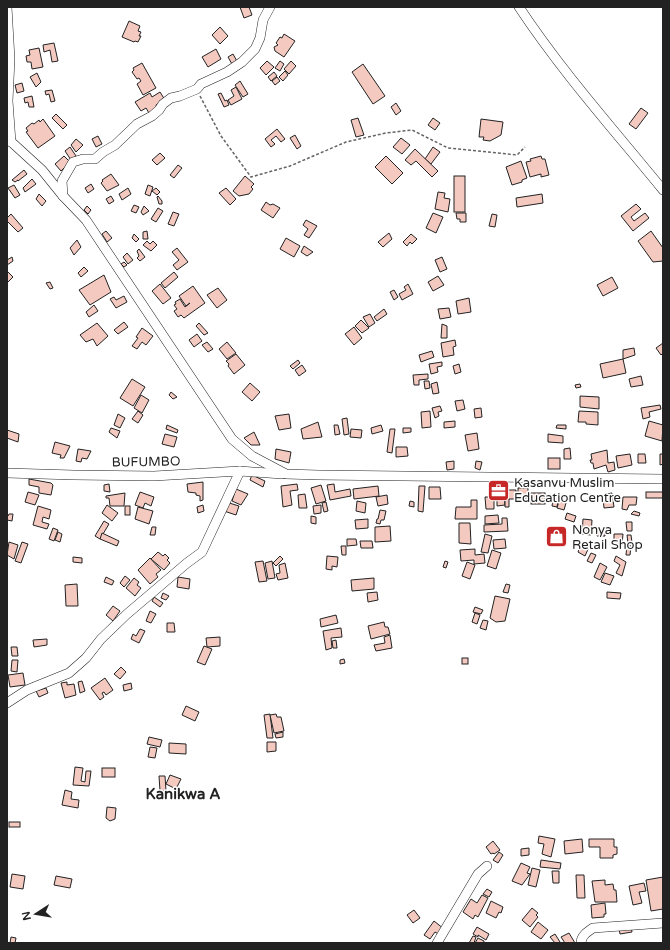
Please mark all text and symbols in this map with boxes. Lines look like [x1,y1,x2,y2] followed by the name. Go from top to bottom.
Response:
[111,453,181,471] street label: BUFUMBO
[514,475,621,506] place label: Kasanvu Muslim Education Centre
[486,477,512,503] office icon: Kasanvu Muslim Education Centre
[572,522,643,553] place label: Nonya Retail Shop
[544,524,570,550] shop icon: Nonya Retail Shop
[146,785,220,803] district label: Kanikwa A
[16,894,56,934] north arrow
[19,910,34,922] text: N

